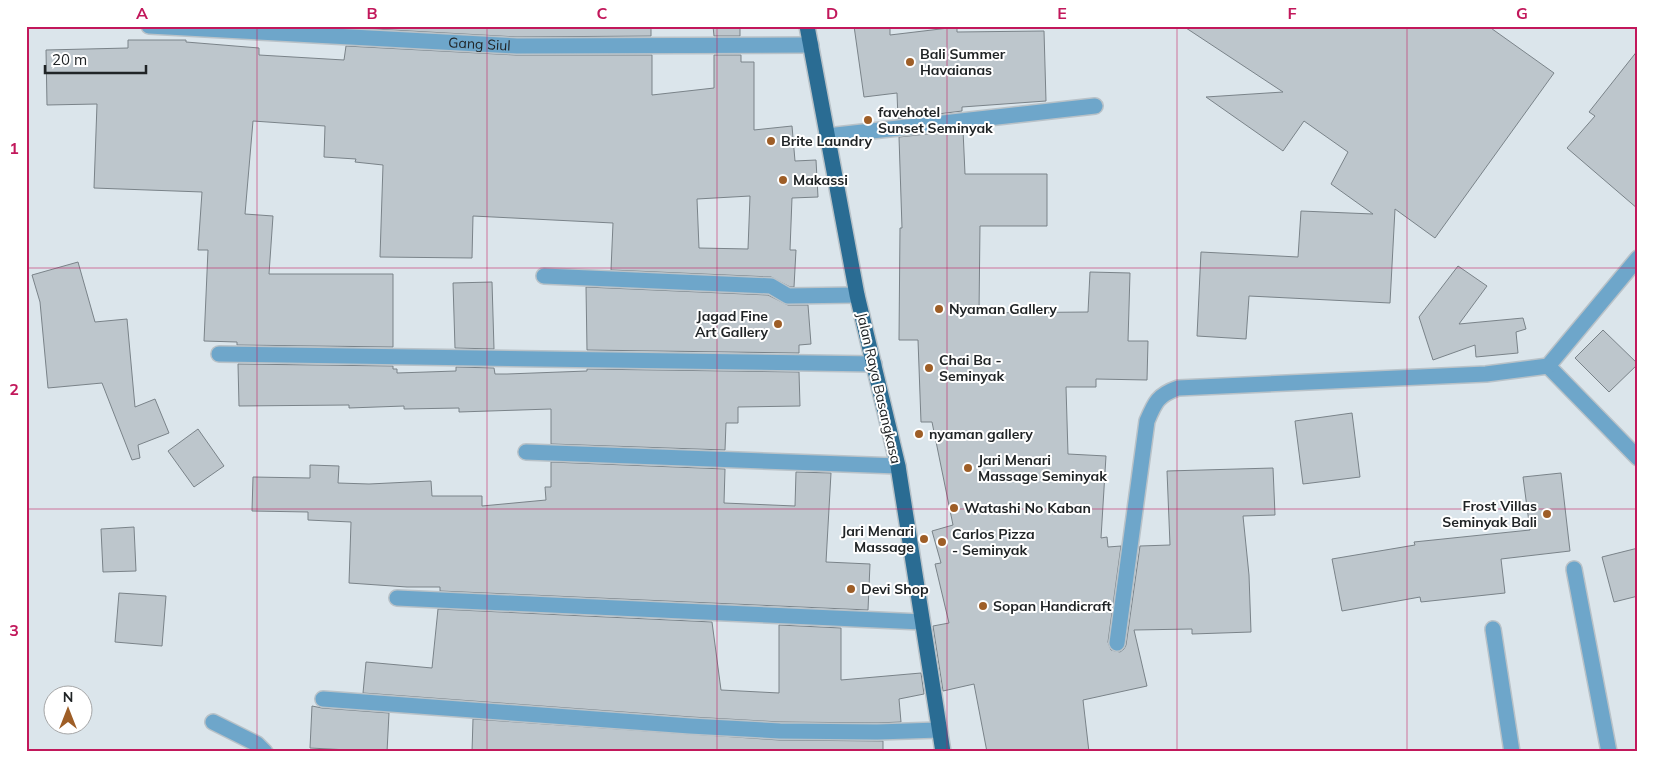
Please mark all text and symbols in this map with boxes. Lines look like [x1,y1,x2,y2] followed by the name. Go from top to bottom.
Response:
[136,3,148,23] text: A
[366,3,378,23] text: B
[597,3,608,23] text: C
[826,3,838,23] text: D
[1057,3,1067,23] text: E
[1287,3,1297,23] text: F
[1516,3,1528,23] text: G
[448,33,511,55] street label: Gang Siul
[45,42,146,74] scale bar
[920,45,1006,79] place label: Bali Summer Havaianas
[52,50,87,69] text: 20 m
[904,56,916,68] marker: Bali Summer Havaianas
[878,103,993,137] place label: favehotel Sunset Seminyak
[862,114,874,126] marker: favehotel Sunset Seminyak
[781,132,872,150] place label: Brite Laundry
[765,135,777,147] marker: Brite Laundry
[9,138,19,158] text: 1
[793,171,848,189] place label: Makassi
[777,174,789,186] marker: Makassi
[949,300,1057,318] place label: Nyaman Gallery
[933,303,945,315] marker: Nyaman Gallery
[695,307,768,341] place label: Jagad Fine Art Gallery
[853,311,905,465] street label: Jalan Raya Basangkasa
[772,318,784,330] marker: Jagad Fine Art Gallery
[939,351,1004,385] place label: Chai Ba - Seminyak
[923,362,935,374] marker: Chai Ba - Seminyak
[9,379,19,399] text: 2
[929,425,1033,443] place label: nyaman gallery
[913,428,925,440] marker: nyaman gallery
[978,451,1107,485] place label: Jari Menari Massage Seminyak
[962,462,974,474] marker: Jari Menari Massage Seminyak
[1442,497,1537,531] place label: Frost Villas Seminyak Bali
[964,499,1091,517] place label: Watashi No Kaban
[948,502,960,514] marker: Watashi No Kaban
[1541,508,1553,520] marker: Frost Villas Seminyak Bali
[841,522,914,556] place label: Jari Menari Massage
[952,525,1035,559] place label: Carlos Pizza - Seminyak
[918,533,930,545] marker: Jari Menari Massage
[936,536,948,548] marker: Carlos Pizza - Seminyak
[861,580,929,598] place label: Devi Shop
[845,583,857,595] marker: Devi Shop
[993,597,1112,615] place label: Sopan Handicraft
[977,600,989,612] marker: Sopan Handicraft
[9,620,19,640] text: 3
[42,686,92,736] north arrow
[63,688,73,706] text: N

